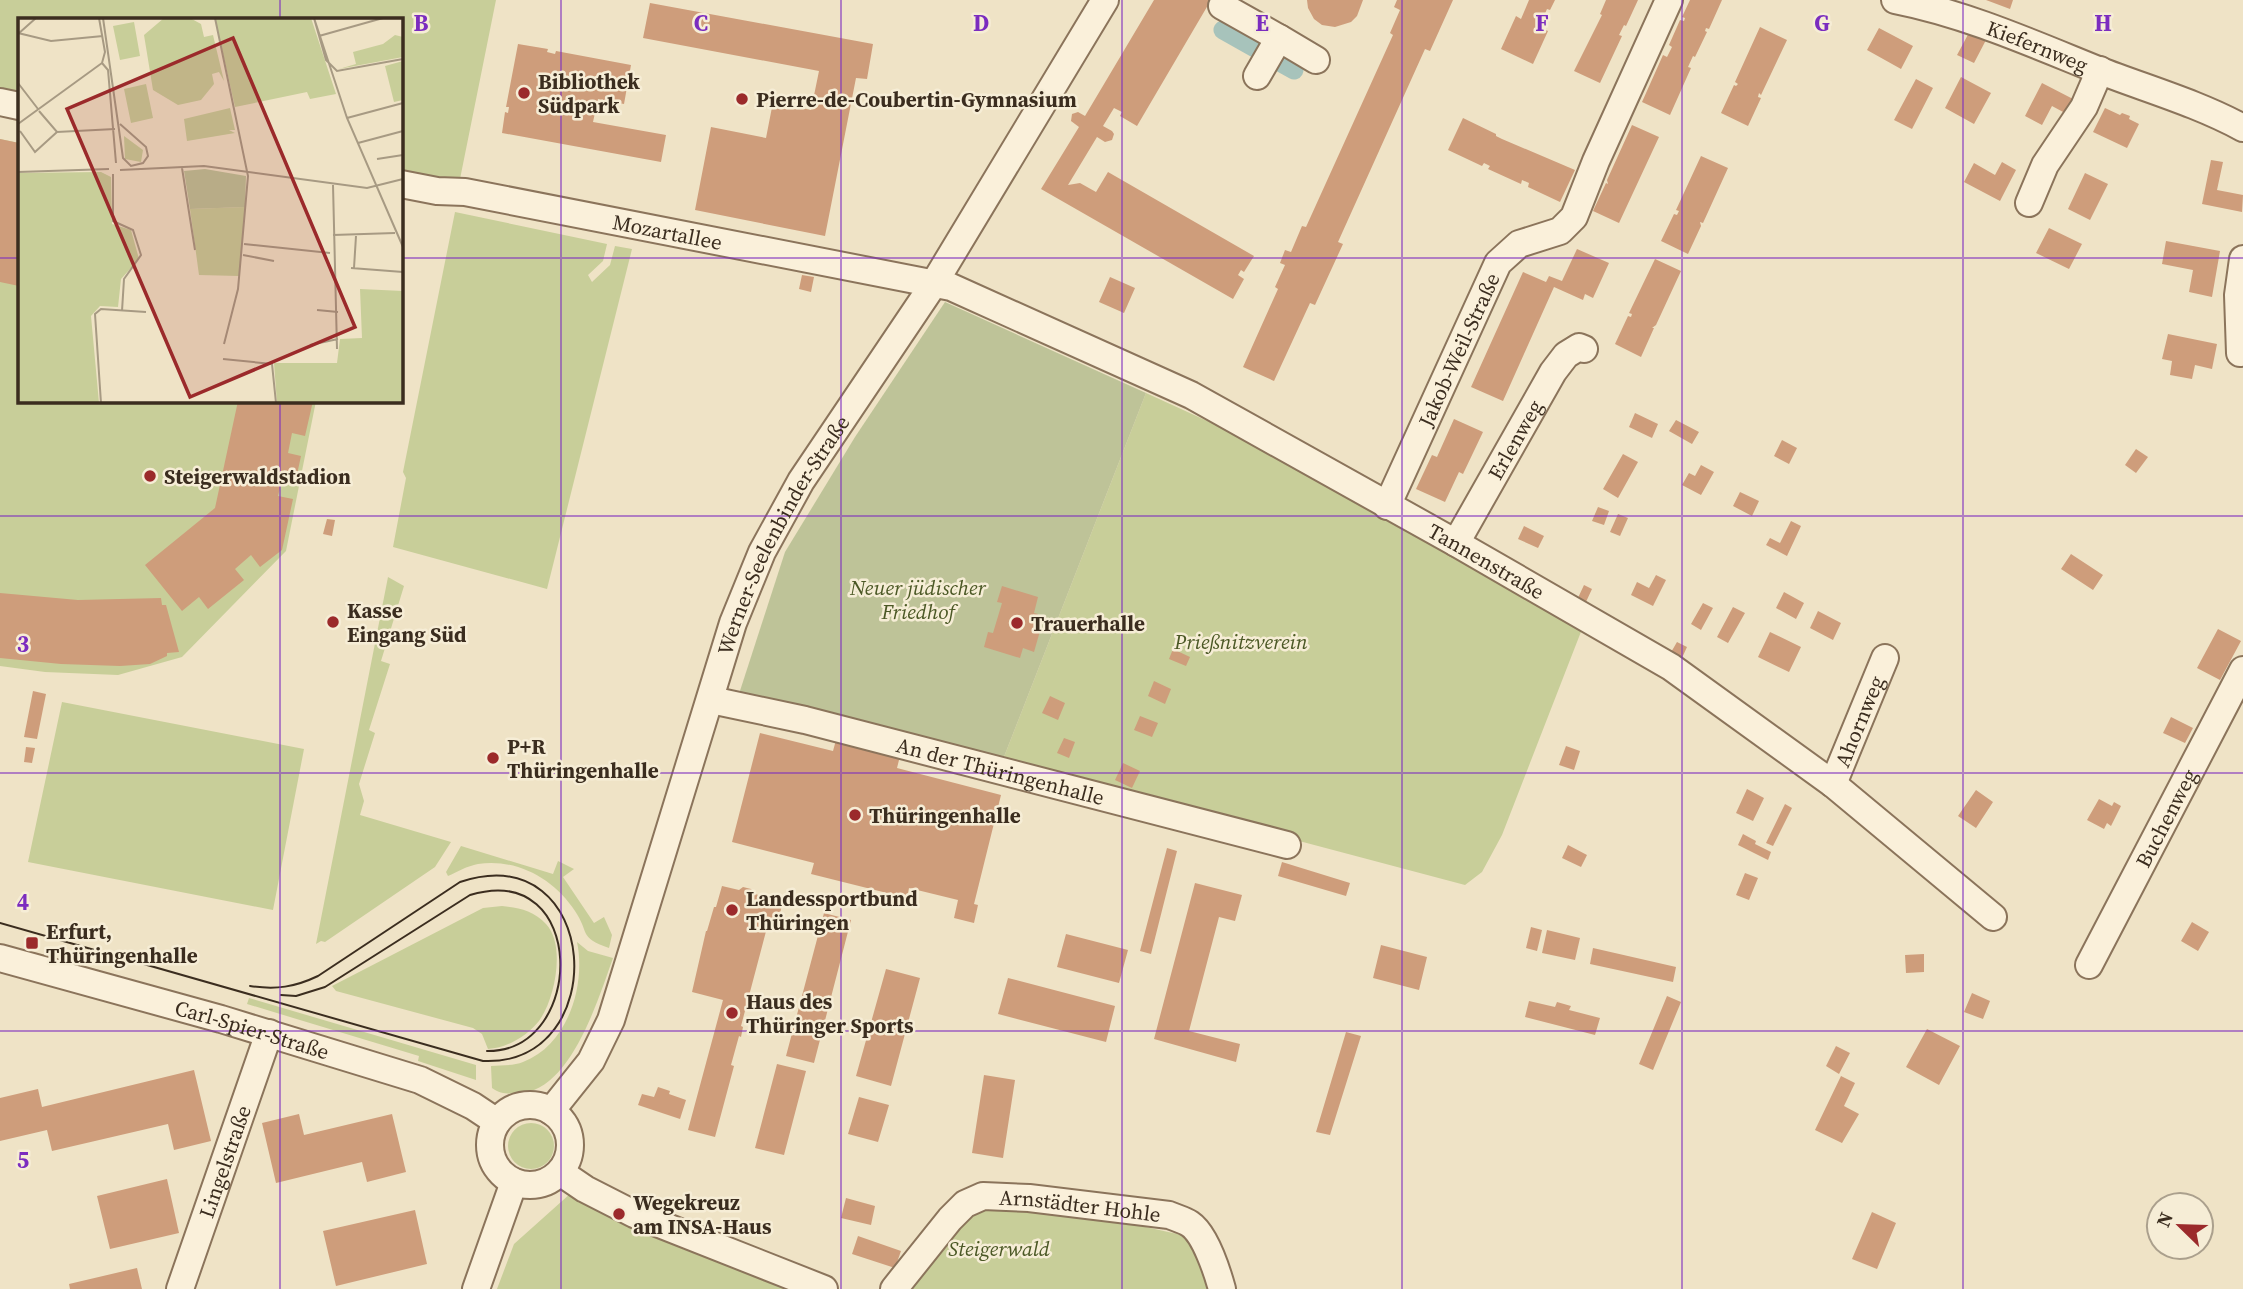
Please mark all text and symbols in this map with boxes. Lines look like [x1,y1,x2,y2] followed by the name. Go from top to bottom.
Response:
[414,7,429,39] text: B
[694,7,708,39] text: C
[973,7,989,39] text: D
[1255,7,1269,39] text: E
[1535,7,1549,39] text: F
[1814,7,1830,39] text: G
[2094,7,2112,39] text: H
[1983,13,2093,79] street label: Kiefernweg
[18,18,402,402] inset map
[538,67,640,120] place label: Bibliothek Südpark
[516,85,532,101] marker: Bibliothek Südpark
[756,85,1077,114] place label: Pierre-de-Coubertin-Gymnasium
[734,91,750,107] marker: Pierre-de-Coubertin-Gymnasium
[610,207,725,256] street label: Mozartallee
[1410,268,1506,432] street label: Jakob-Weil-Straße
[1480,394,1549,485] street label: Erlenweg
[710,409,856,658] street label: Werner-Seelenbinder-Straße
[164,462,351,491] place label: Steigerwaldstadion
[142,468,158,484] marker: Steigerwaldstadion
[1423,516,1550,606] street label: Tannenstraße
[849,573,987,626] park label: Neuer jüdischer Friedhof
[347,596,467,649] place label: Kasse Eingang Süd
[1031,609,1145,638] place label: Trauerhalle
[325,614,341,630] marker: Kasse Eingang Süd
[1009,615,1025,631] marker: Trauerhalle
[1173,627,1308,656] park label: Prießnitzverein
[17,628,29,660] text: 3
[1827,671,1891,771] street label: Ahornweg
[893,730,1107,812] street label: An der Thüringenhalle
[507,732,659,785] place label: P+R Thüringenhalle
[485,750,501,766] marker: P+R Thüringenhalle
[2128,763,2204,872] street label: Buchenweg
[869,801,1021,830] place label: Thüringenhalle
[847,807,863,823] marker: Thüringenhalle
[746,884,918,937] place label: Landessportbund Thüringen
[17,886,29,918] text: 4
[724,902,740,918] marker: Landessportbund Thüringen
[46,917,198,970] place label: Erfurt, Thüringenhalle
[24,935,40,951] marker: Erfurt, Thüringenhalle
[746,987,914,1040] place label: Haus des Thüringer Sports
[172,992,333,1066] street label: Carl-Spier-Straße
[724,1005,740,1021] marker: Haus des Thüringer Sports
[191,1101,257,1222] street label: Lingelstraße
[17,1144,29,1176] text: 5
[999,1182,1162,1228] street label: Arnstädter Hohle
[633,1188,772,1241] place label: Wegekreuz am INSA-Haus
[2145,1191,2215,1261] north arrow
[611,1206,627,1222] marker: Wegekreuz am INSA-Haus
[2150,1208,2179,1231] text: N
[948,1234,1050,1263] park label: Steigerwald

